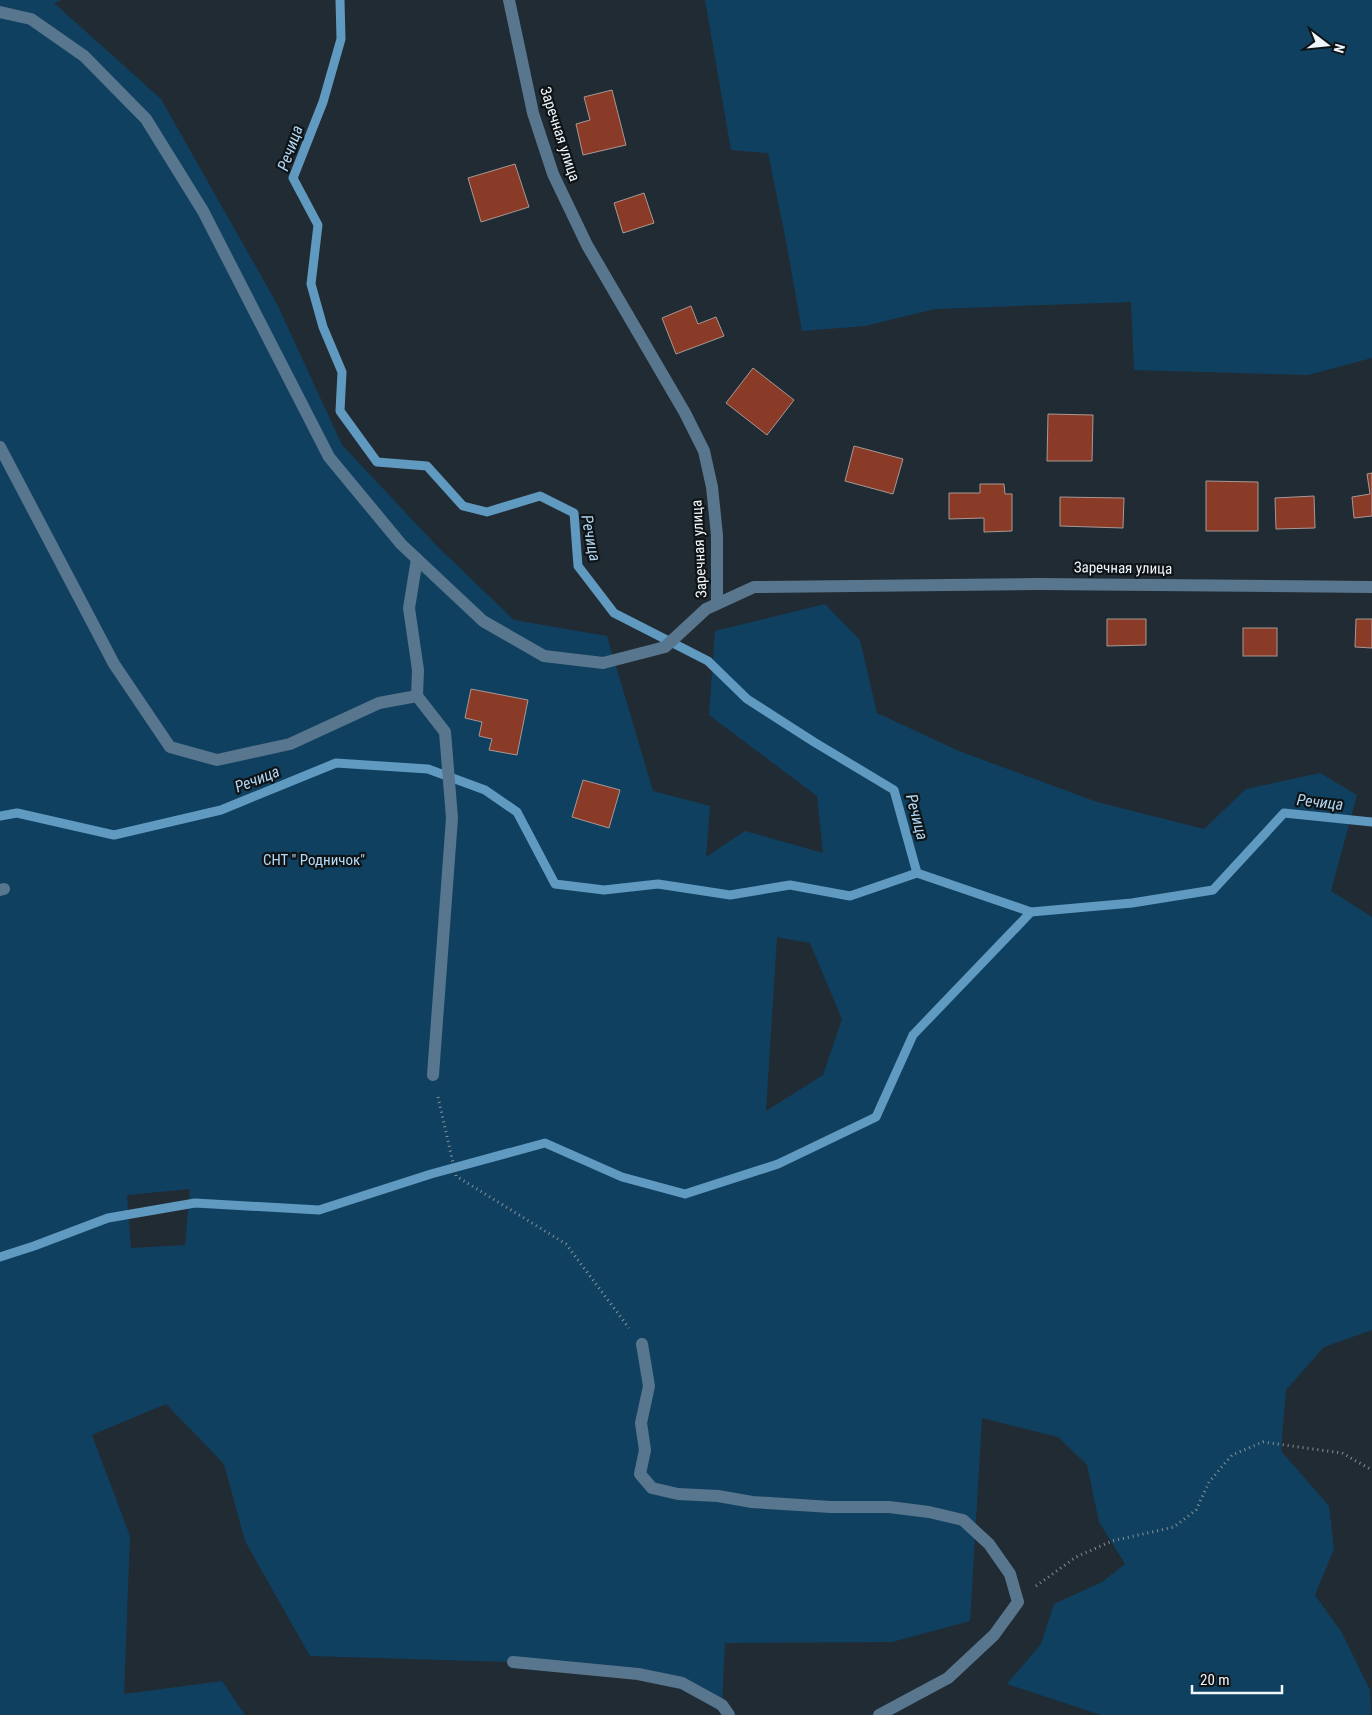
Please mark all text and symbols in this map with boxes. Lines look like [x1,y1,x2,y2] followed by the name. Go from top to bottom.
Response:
[1302,20,1352,70] north arrow
[1331,42,1348,55] text: N
[536,84,584,184] street label: Заречная улица
[273,123,307,173] water label: Речица
[687,499,711,599] street label: Заречная улица
[577,513,605,563] water label: Речица
[1074,558,1172,578] street label: Заречная улица
[232,761,282,797] water label: Речица
[1296,790,1344,814] water label: Речица
[902,792,932,842] water label: Речица
[263,851,365,869] park label: СНТ " Родничок"
[1192,1662,1282,1694] scale bar
[1200,1671,1230,1689] text: 20 m

